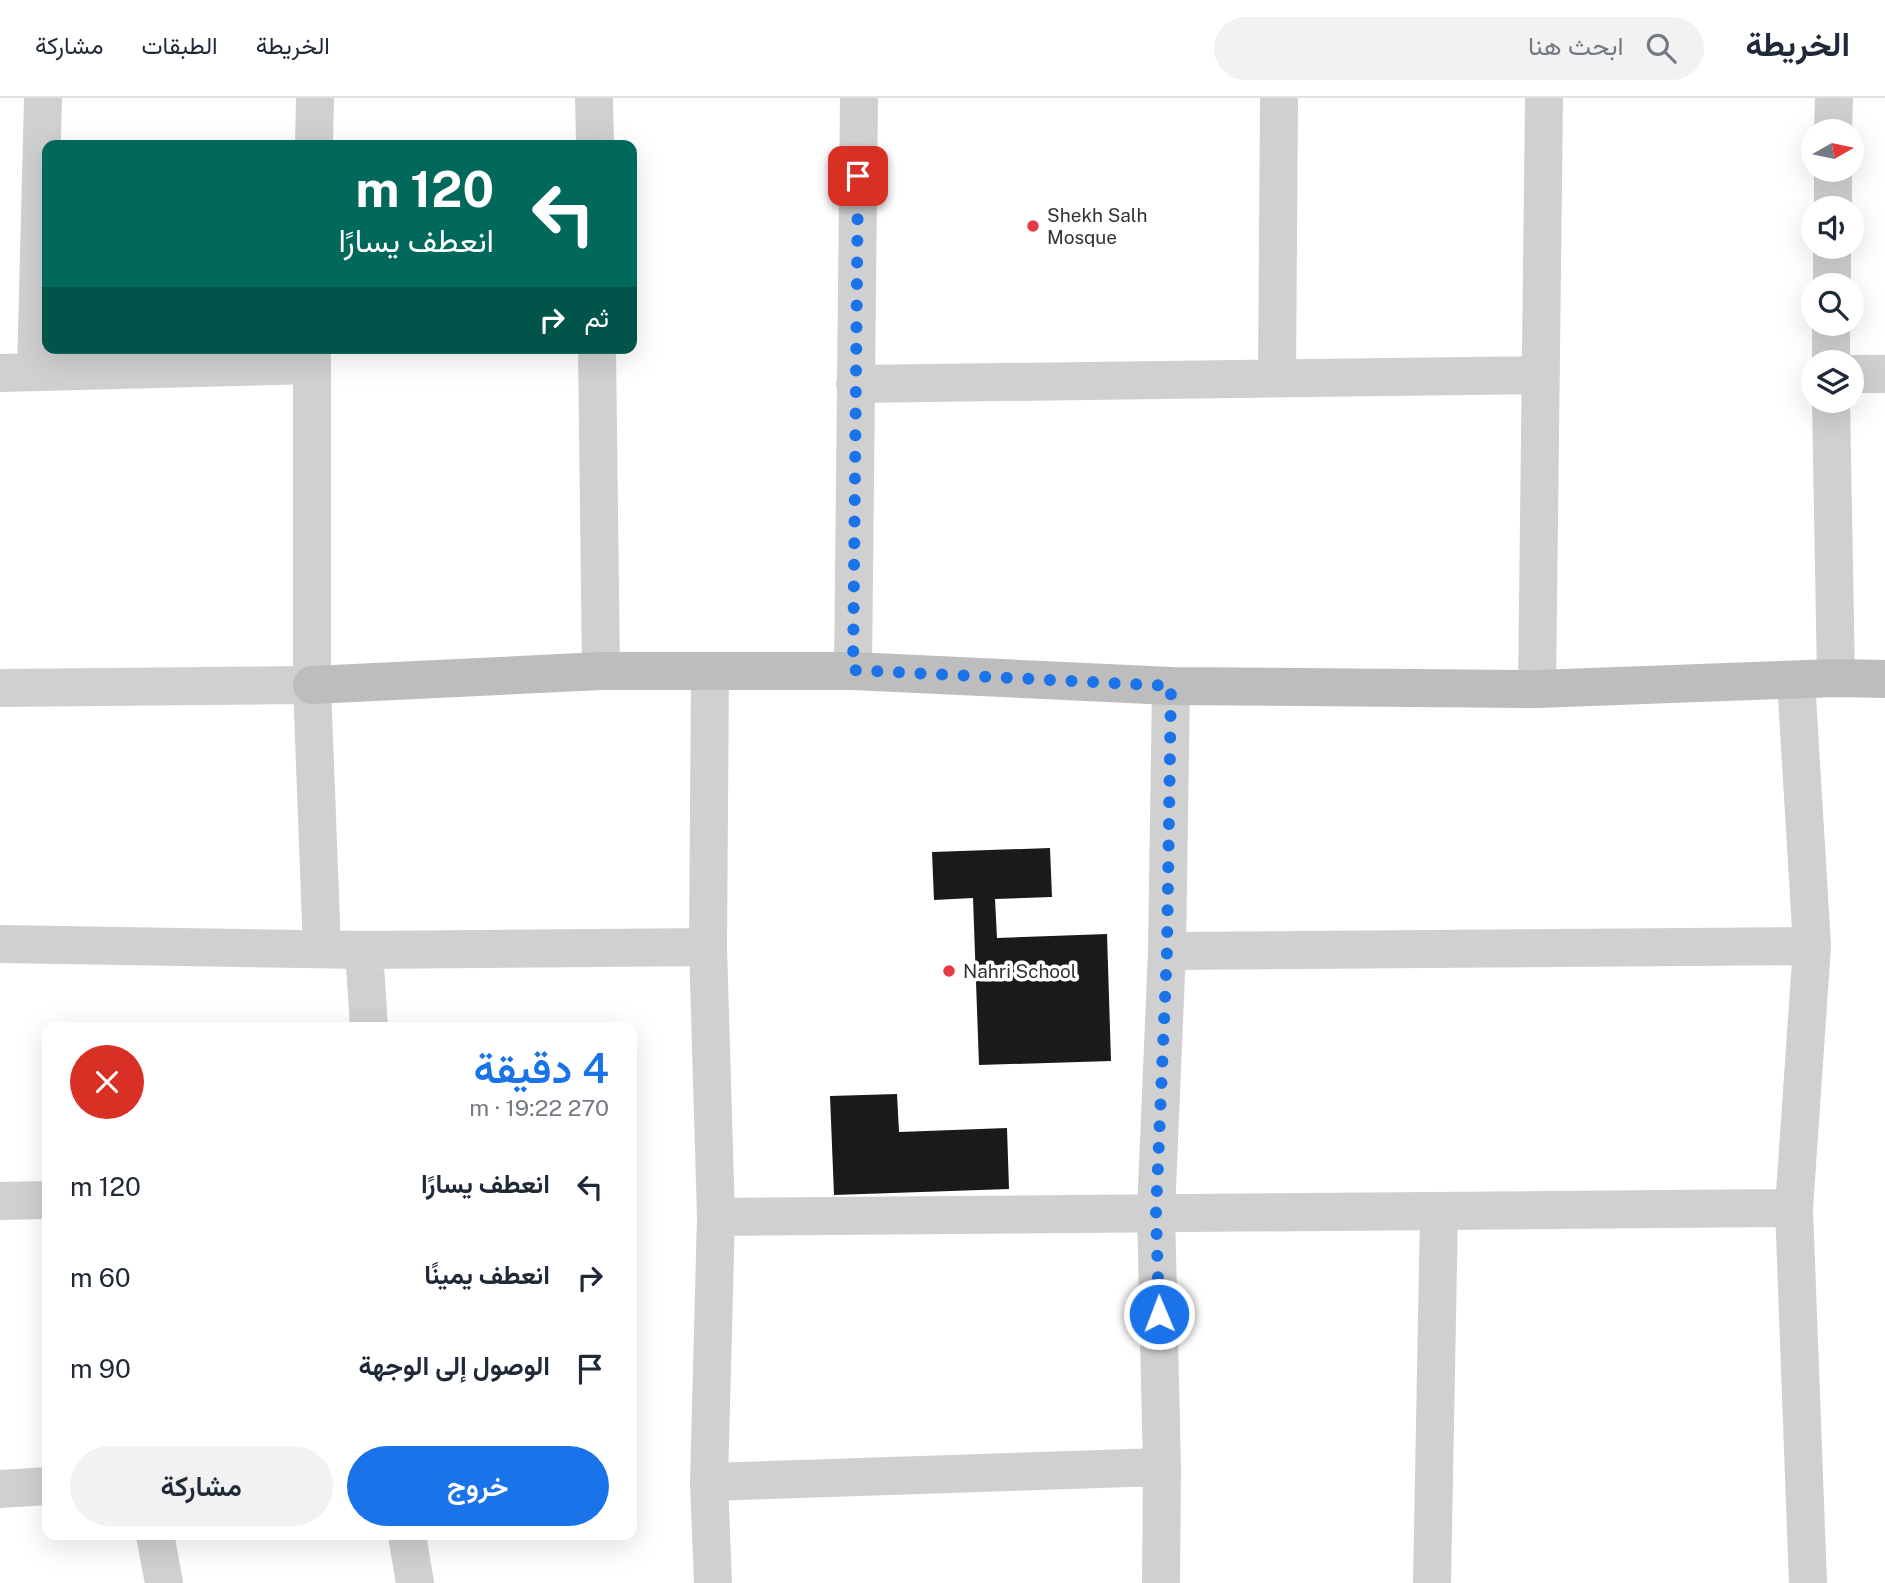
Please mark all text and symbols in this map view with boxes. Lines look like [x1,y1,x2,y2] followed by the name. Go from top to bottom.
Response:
[1214,17,1704,80] search box
[1746,25,1850,63] text: الخريطة
[1642,29,1680,67] icon: search
[1528,30,1624,61] text: ابحث هنا
[35,31,103,59] text: مشاركة
[141,31,218,59] text: الطبقات
[256,31,330,59] text: الخريطة
[1801,119,1864,182] north arrow
[1801,119,1864,413] map controls
[828,146,888,206] pin
[839,157,877,195] icon: arrive
[355,160,494,218] text: 120 m
[518,168,609,259] icon: left
[1801,196,1864,259] button: sound
[1047,204,1147,248] place label: Shekh Salh Mosque
[1025,218,1041,234] marker: Shekh Salh Mosque
[338,222,494,259] text: انعطف يسارًا
[1801,273,1864,336] button: search
[533,301,571,339] icon: right
[585,302,609,333] text: ثم
[1801,350,1864,413] button: layers
[963,960,1077,982] place label: Nahri School
[941,963,957,979] marker: Nahri School
[474,1043,609,1092] text: 4 دقيقة
[70,1045,144,1119] button: close
[469,1094,609,1121] text: 270 m · 19:22
[421,1168,550,1199] text: انعطف يسارًا
[571,1168,609,1206] icon: left
[70,1171,141,1202] text: 120 m
[424,1259,550,1290] text: انعطف يمينًا
[571,1259,609,1297] icon: right
[70,1262,131,1293] text: 60 m
[1122,1277,1196,1351] position arrow
[359,1350,550,1381] text: الوصول إلى الوجهة
[571,1350,609,1388] icon: arrive
[70,1353,131,1384] text: 90 m
[70,1446,333,1526] button: مشاركة
[347,1446,609,1526] button: خروج

